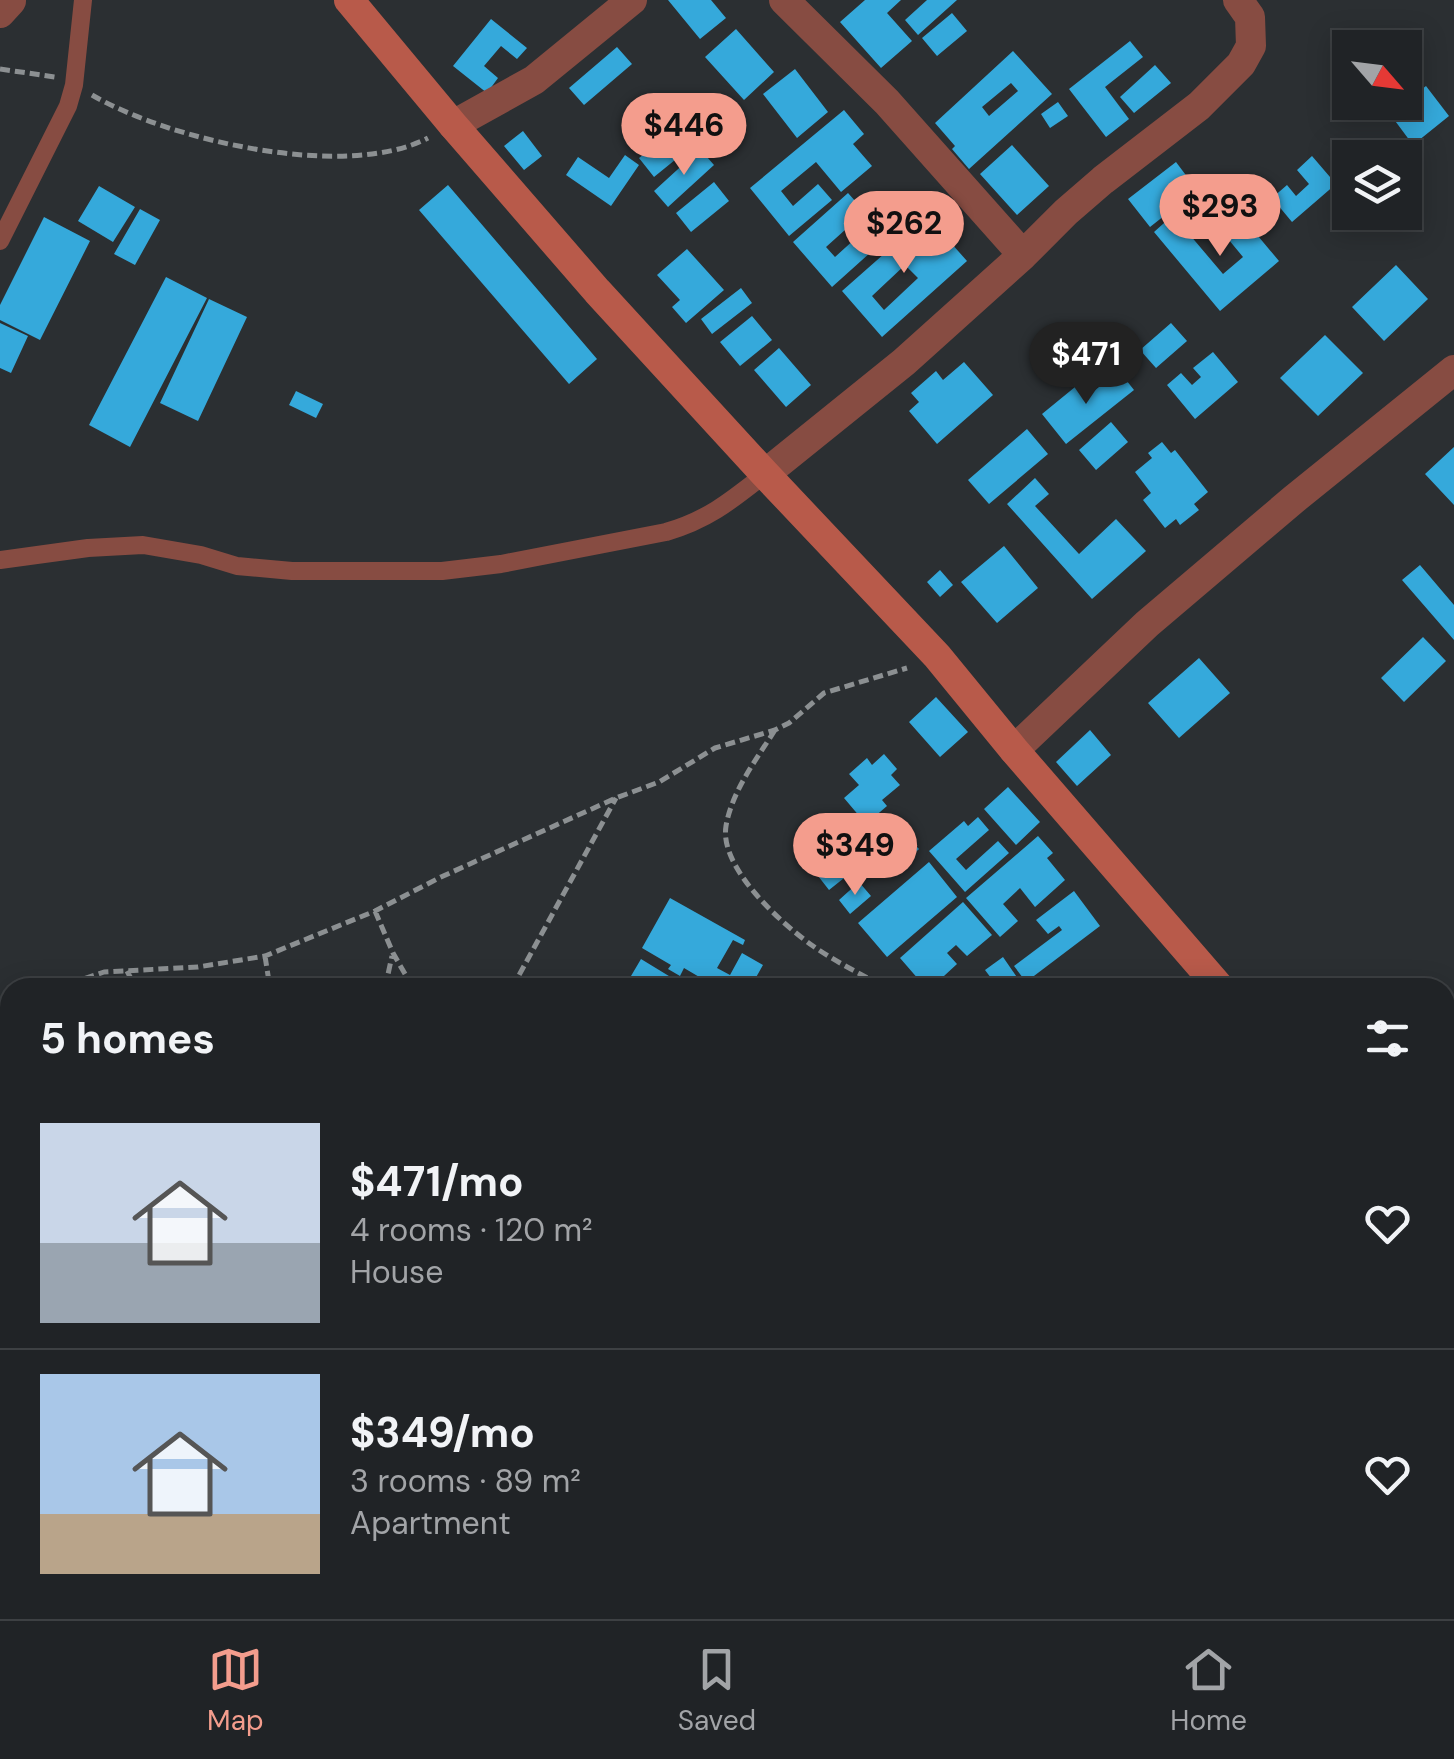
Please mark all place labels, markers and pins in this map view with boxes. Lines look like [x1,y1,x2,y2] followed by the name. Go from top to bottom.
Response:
[625,93,743,178] pin: $446
[1161,174,1279,259] pin: $293
[845,191,963,276] pin: $262
[1027,322,1145,407] pin: $471
[796,813,914,898] pin: $349

